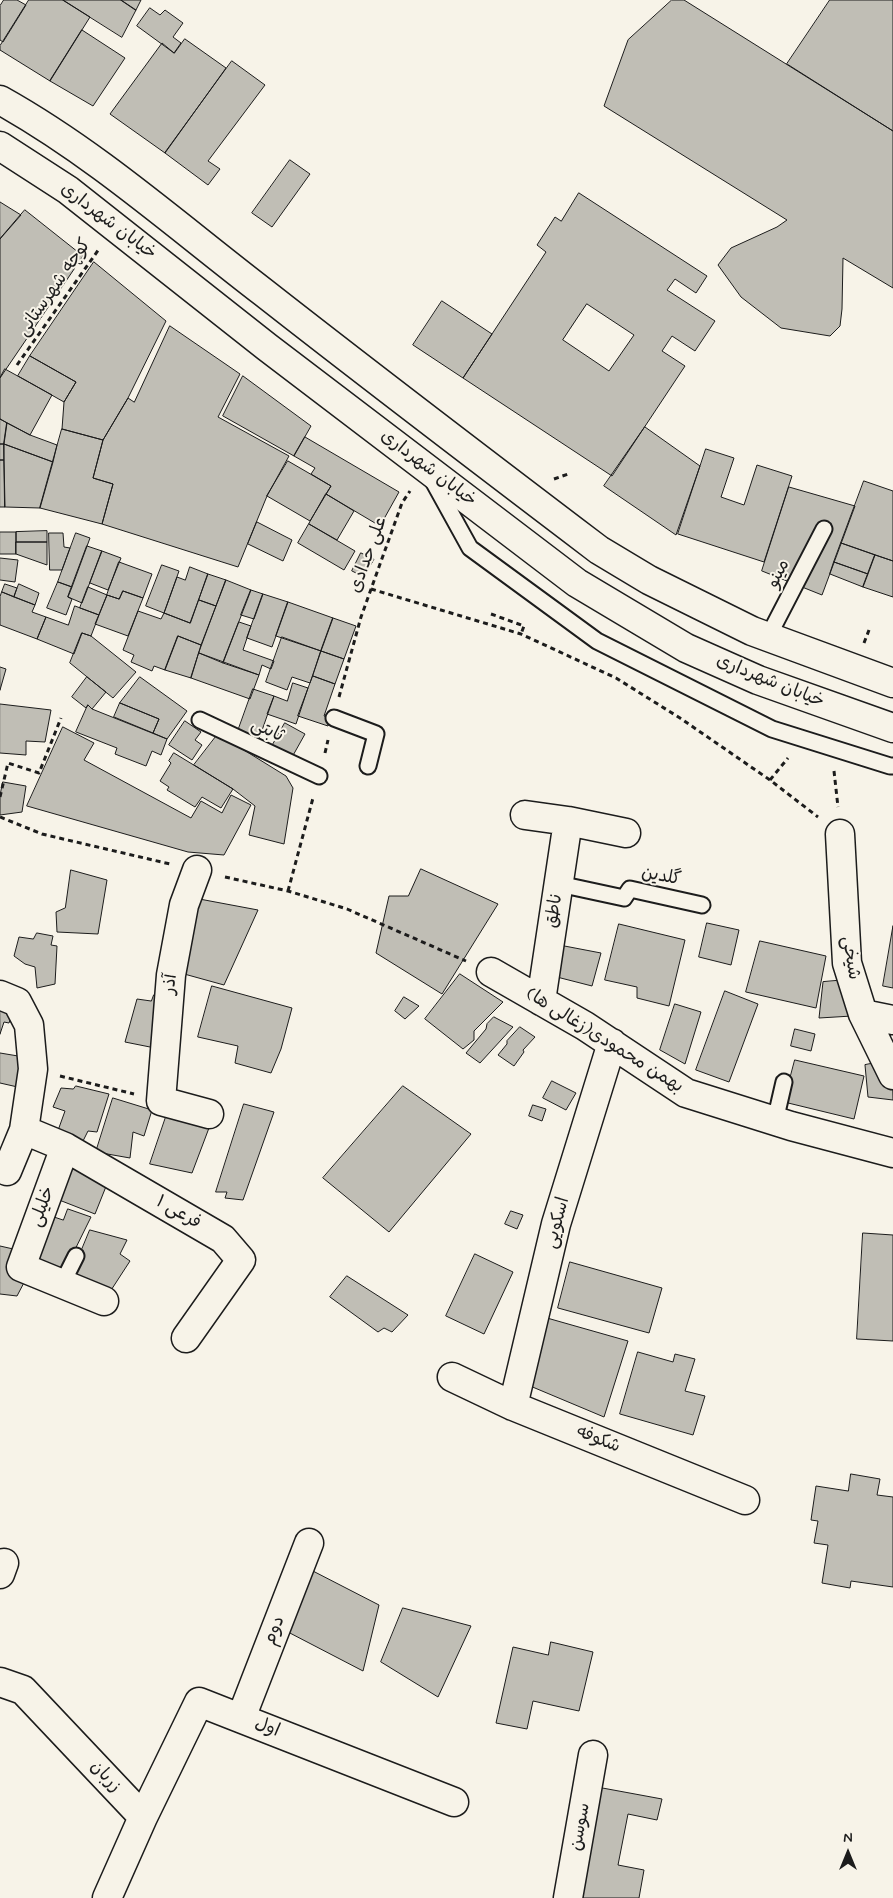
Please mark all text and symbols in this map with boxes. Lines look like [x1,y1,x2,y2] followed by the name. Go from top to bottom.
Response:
[56,179,160,265] street label: خیابان شهرداری
[13,235,97,341] street label: کوچه شهرستانی
[376,426,480,512] street label: خیابان شهرداری
[345,514,393,596] street label: علی حدادی
[763,556,795,592] street label: مینو
[713,651,827,713] street label: خیابان شهرداری
[247,714,287,748] street label: ثابتی
[639,863,683,891] street label: گلدین
[542,893,568,929] street label: ناطق
[836,935,864,981] street label: شیخی
[159,973,183,995] street label: آذر
[521,984,687,1098] street label: بهمن محمودی(زغالی ها)
[26,1184,60,1230] street label: خلیلی
[152,1192,204,1234] street label: فرعی ۱
[541,1195,575,1251] street label: اسکویی
[573,1421,623,1459] street label: شکوفه
[260,1613,290,1649] street label: دوم
[251,1713,283,1743] street label: اول
[85,1757,125,1797] street label: زربان
[566,1801,596,1853] street label: سوسن
[823,1828,873,1878] north arrow
[843,1829,853,1847] text: N

